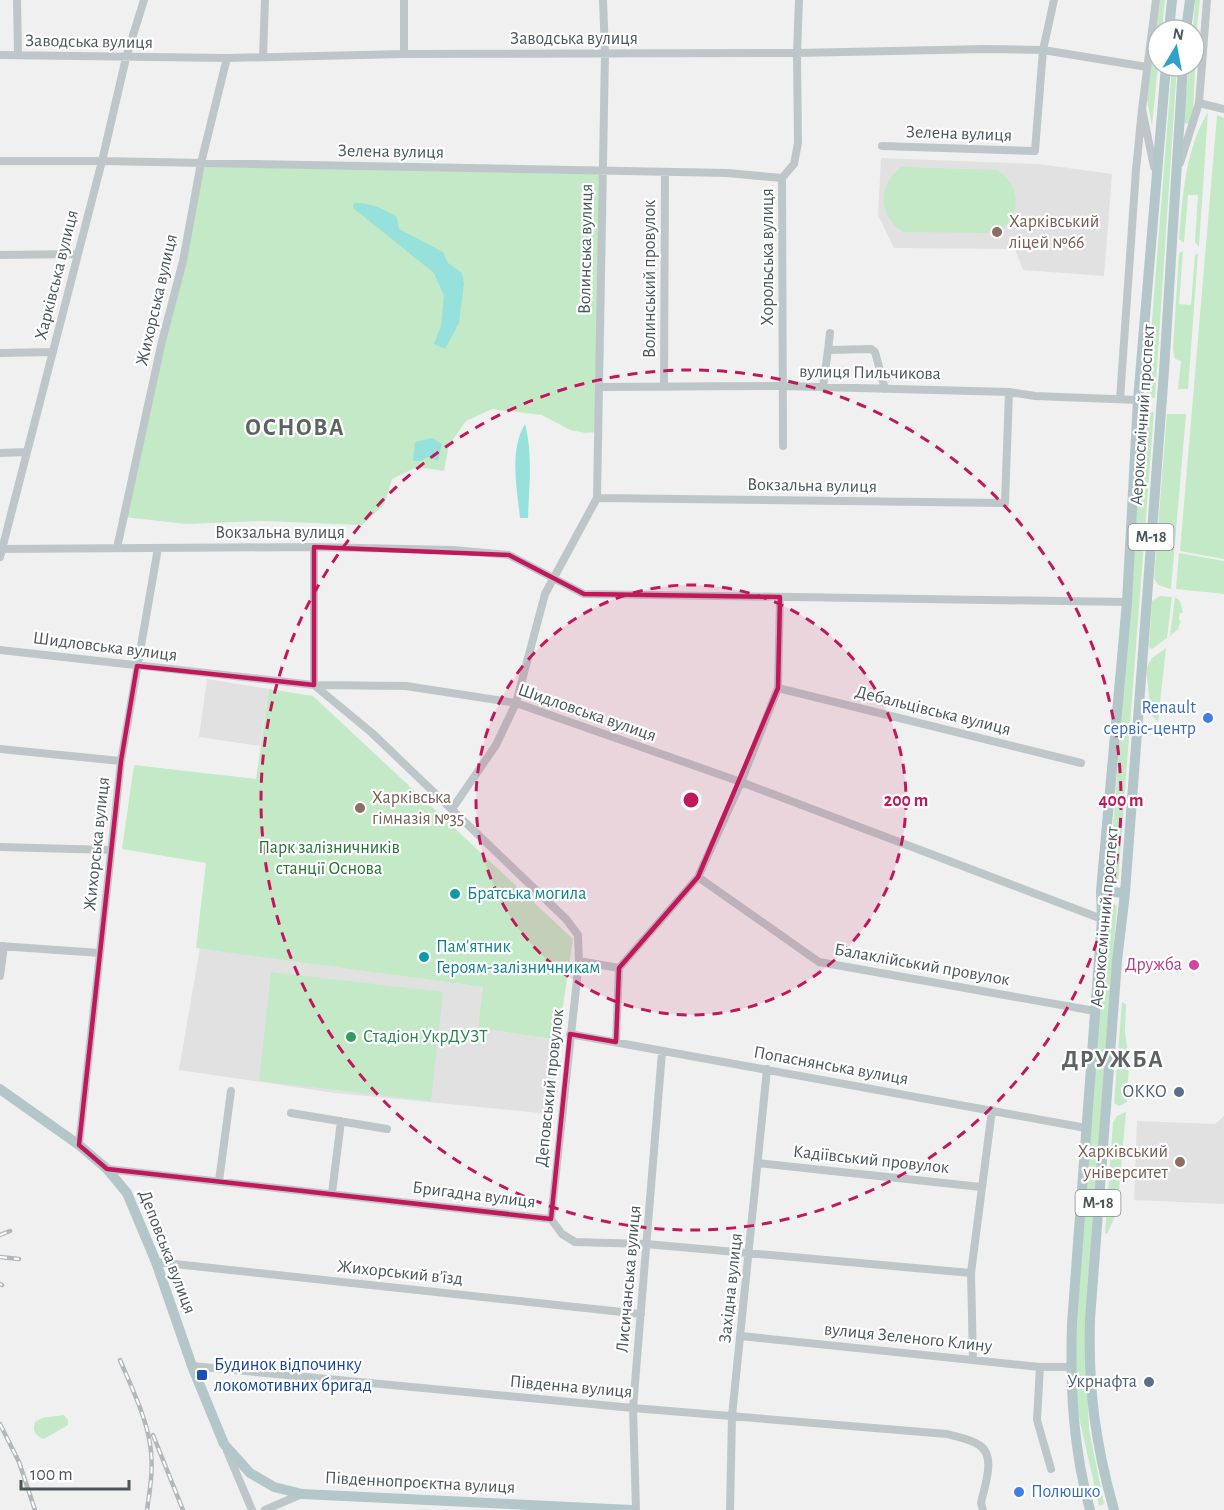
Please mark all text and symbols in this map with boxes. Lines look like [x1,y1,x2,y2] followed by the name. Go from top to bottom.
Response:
[1146,18,1206,78] north arrow
[1172,25,1185,43] text: N
[510,30,638,48] street label: Заводська вулиця
[25,32,153,52] street label: Заводська вулиця
[906,123,1012,145] street label: Зелена вулиця
[338,142,444,162] street label: Зелена вулиця
[576,184,596,314] street label: Волинська вулиця
[759,188,777,326] street label: Хорольська вулиця
[641,199,659,358] street label: Волинський провулок
[32,208,82,342] street label: Харківська вулиця
[1009,213,1099,252] place label: Харківський ліцей №66
[990,225,1004,239] marker: Харківський ліцей №66
[133,232,181,368] street label: Жихорська вулиця
[1128,323,1158,506] street label: Аерокосмічний проспект
[799,363,941,383] street label: вулиця Пильчикова
[245,416,345,440] district label: ОСНОВА
[747,476,877,496] street label: Вокзальна вулиця
[215,524,345,542] street label: Вокзальна вулиця
[1128,524,1174,550] road number: М-18
[32,629,178,665] street label: Шидловська вулиця
[515,681,659,745] street label: Шидловська вулиця
[853,682,1013,739] street label: Дебальцівська вулиця
[1104,699,1196,738] place label: Renault сервіс-центр
[1201,711,1215,725] marker: Renault сервіс-центр
[81,776,113,912] street label: Жихорська вулиця
[372,789,464,828] place label: Харківська гімназія №35
[681,790,701,810] centre of rings
[884,792,928,810] text: 200 m
[1098,792,1144,810] text: 400 m
[353,801,367,815] marker: Харківська гімназія №35
[1088,825,1122,1008] street label: Аерокосмічний проспект
[258,839,400,878] park label: Парк залізничників станції Основа
[467,885,586,903] place label: Братська могила
[448,887,462,901] marker: Братська могила
[436,938,600,977] place label: Пам'ятник Героям-залізничникам
[833,941,1012,989] street label: Балаклійський провулок
[417,950,431,964] marker: Пам'ятник Героям-залізничникам
[1125,955,1182,974] place label: Дружба
[1187,958,1201,972] marker: Дружба
[533,1007,567,1168] street label: Деповський провулок
[363,1028,488,1046] place label: Стадіон УкрДУЗТ
[344,1030,358,1044] marker: Стадіон УкрДУЗТ
[752,1044,910,1088] street label: Попаснянська вулиця
[1062,1048,1164,1072] district label: ДРУЖБА
[1122,1083,1167,1101] place label: ОККО
[1172,1085,1186,1099] marker: ОККО
[792,1143,951,1177] street label: Кадіївський провулок
[1078,1143,1169,1182] place label: Харківський університет
[1173,1155,1187,1169] marker: Харківський університет
[411,1179,537,1211] street label: Бригадна вулиця
[135,1188,199,1316] street label: Деповська вулиця
[1076,1190,1120,1216] road number: М-18
[614,1205,644,1353] street label: Лисичанська вулиця
[716,1232,746,1344] street label: Західна вулиця
[336,1257,464,1289] street label: Жихорський в’їзд
[823,1320,993,1356] street label: вулиця Зеленого Клину
[214,1356,372,1395] place label: Будинок відпочинку локомотивних бригад
[195,1368,209,1382] marker: Будинок відпочинку локомотивних бригад
[509,1373,633,1401] street label: Південна вулиця
[1067,1373,1137,1391] place label: Укрнафта
[1142,1375,1156,1389] marker: Укрнафта
[21,1453,129,1491] scale bar
[30,1466,73,1484] text: 100 m
[324,1469,516,1497] street label: Південнопроєктна вулиця
[1031,1483,1101,1501] place label: Полюшко
[1012,1485,1026,1499] marker: Полюшко

